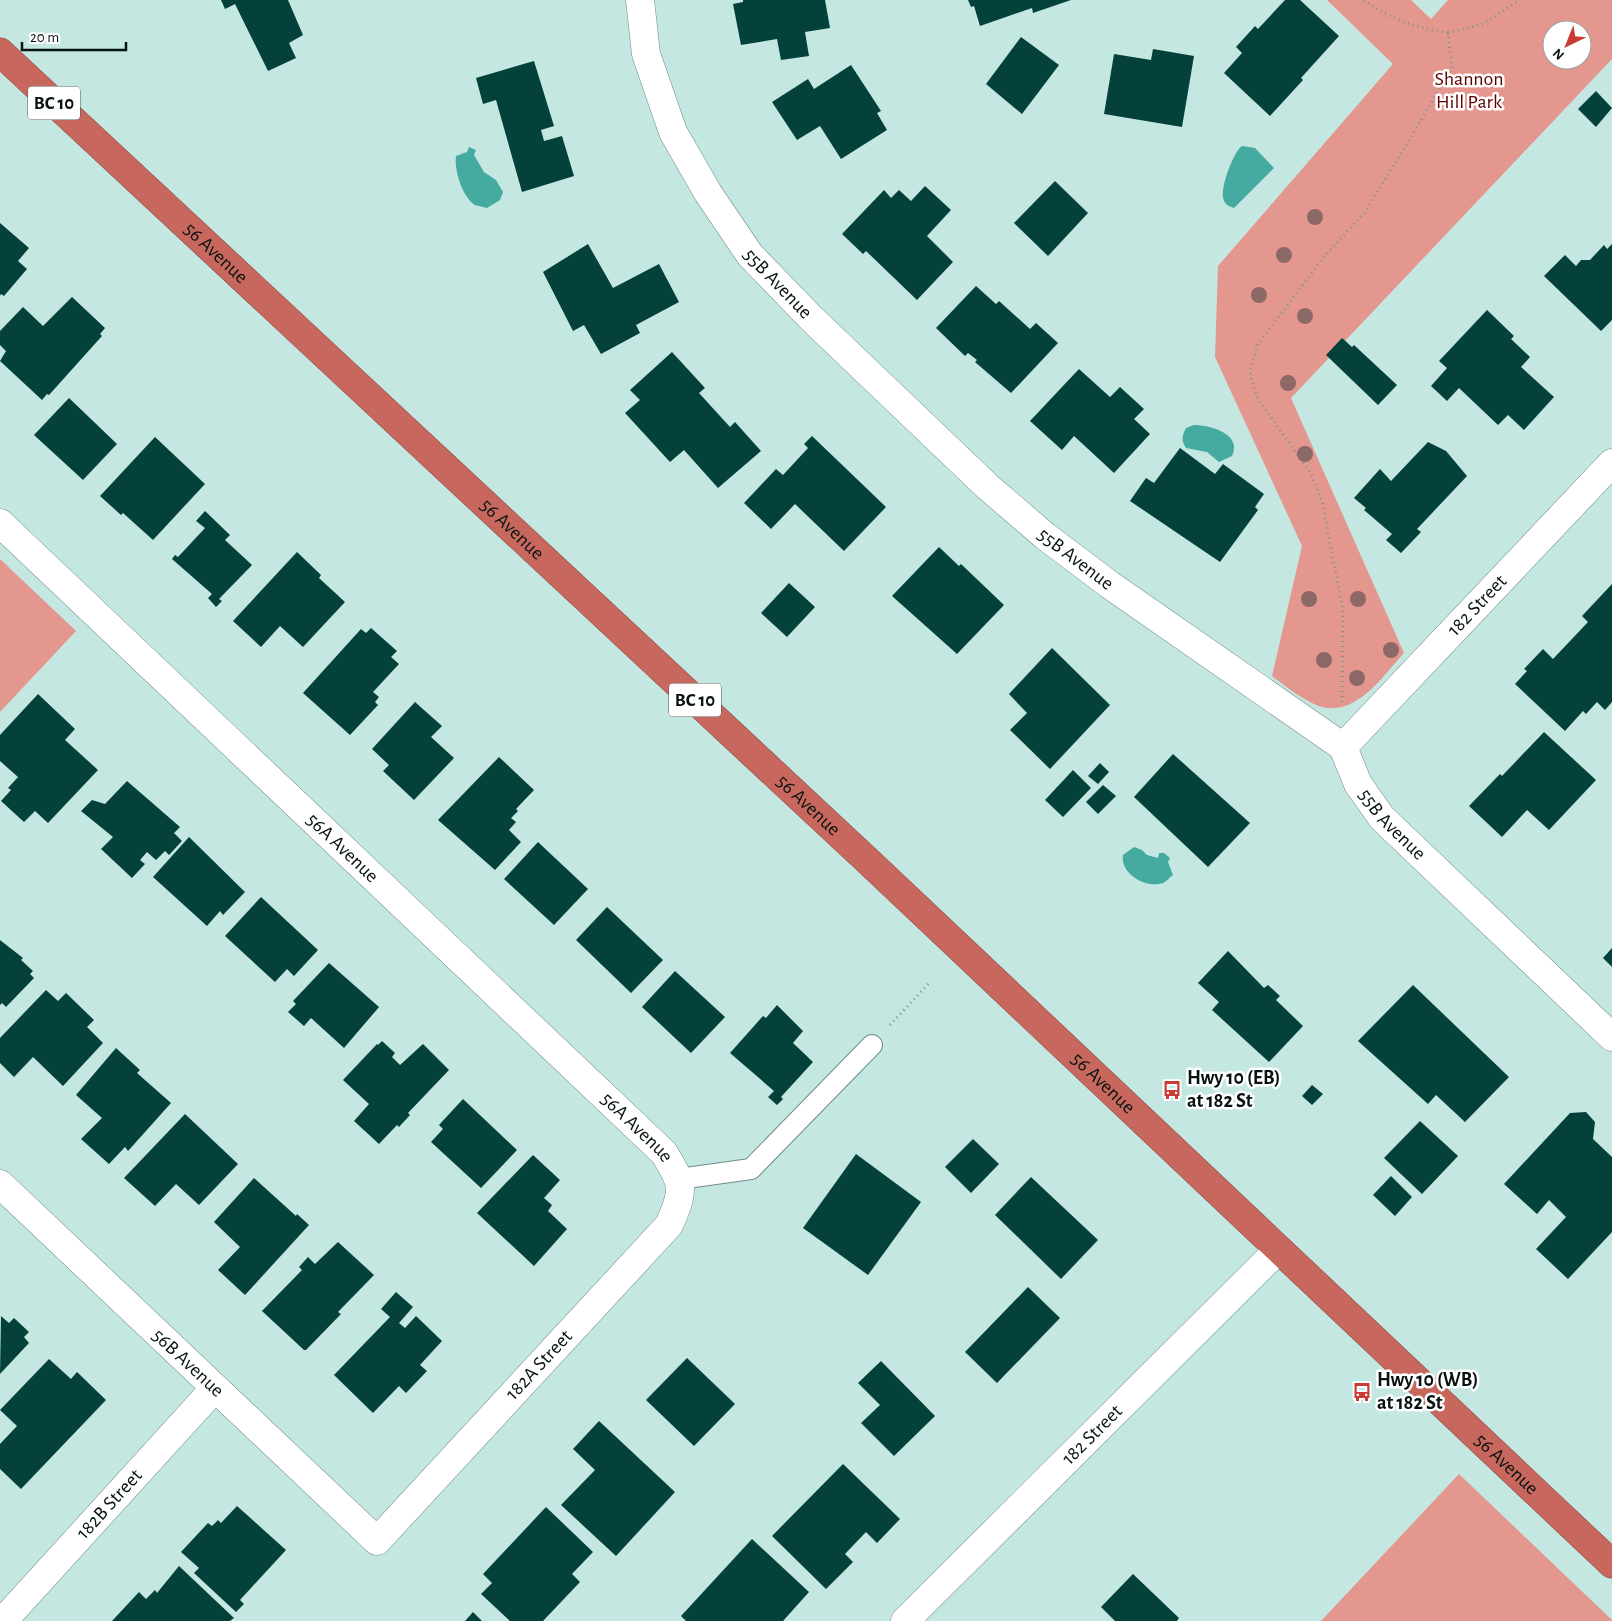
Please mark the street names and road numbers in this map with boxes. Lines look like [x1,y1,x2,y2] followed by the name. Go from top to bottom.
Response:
[28,86,80,120] road number: BC 10
[180,219,252,288] street label: 56 Avenue
[739,246,816,323] street label: 55B Avenue
[476,495,548,564] street label: 56 Avenue
[1034,524,1117,594] street label: 55B Avenue
[1444,571,1511,640] street label: 182 Street
[669,684,721,716] road number: BC 10
[772,771,844,840] street label: 56 Avenue
[1355,785,1430,864] street label: 55B Avenue
[303,809,382,886] street label: 56A Avenue
[1067,1049,1139,1118] street label: 56 Avenue
[597,1089,677,1165] street label: 56A Avenue
[148,1325,228,1401] street label: 56B Avenue
[502,1326,577,1404] street label: 182A Street
[1058,1401,1127,1469] street label: 182 Street
[1471,1430,1542,1499] street label: 56 Avenue
[73,1465,146,1543] street label: 182B Street

